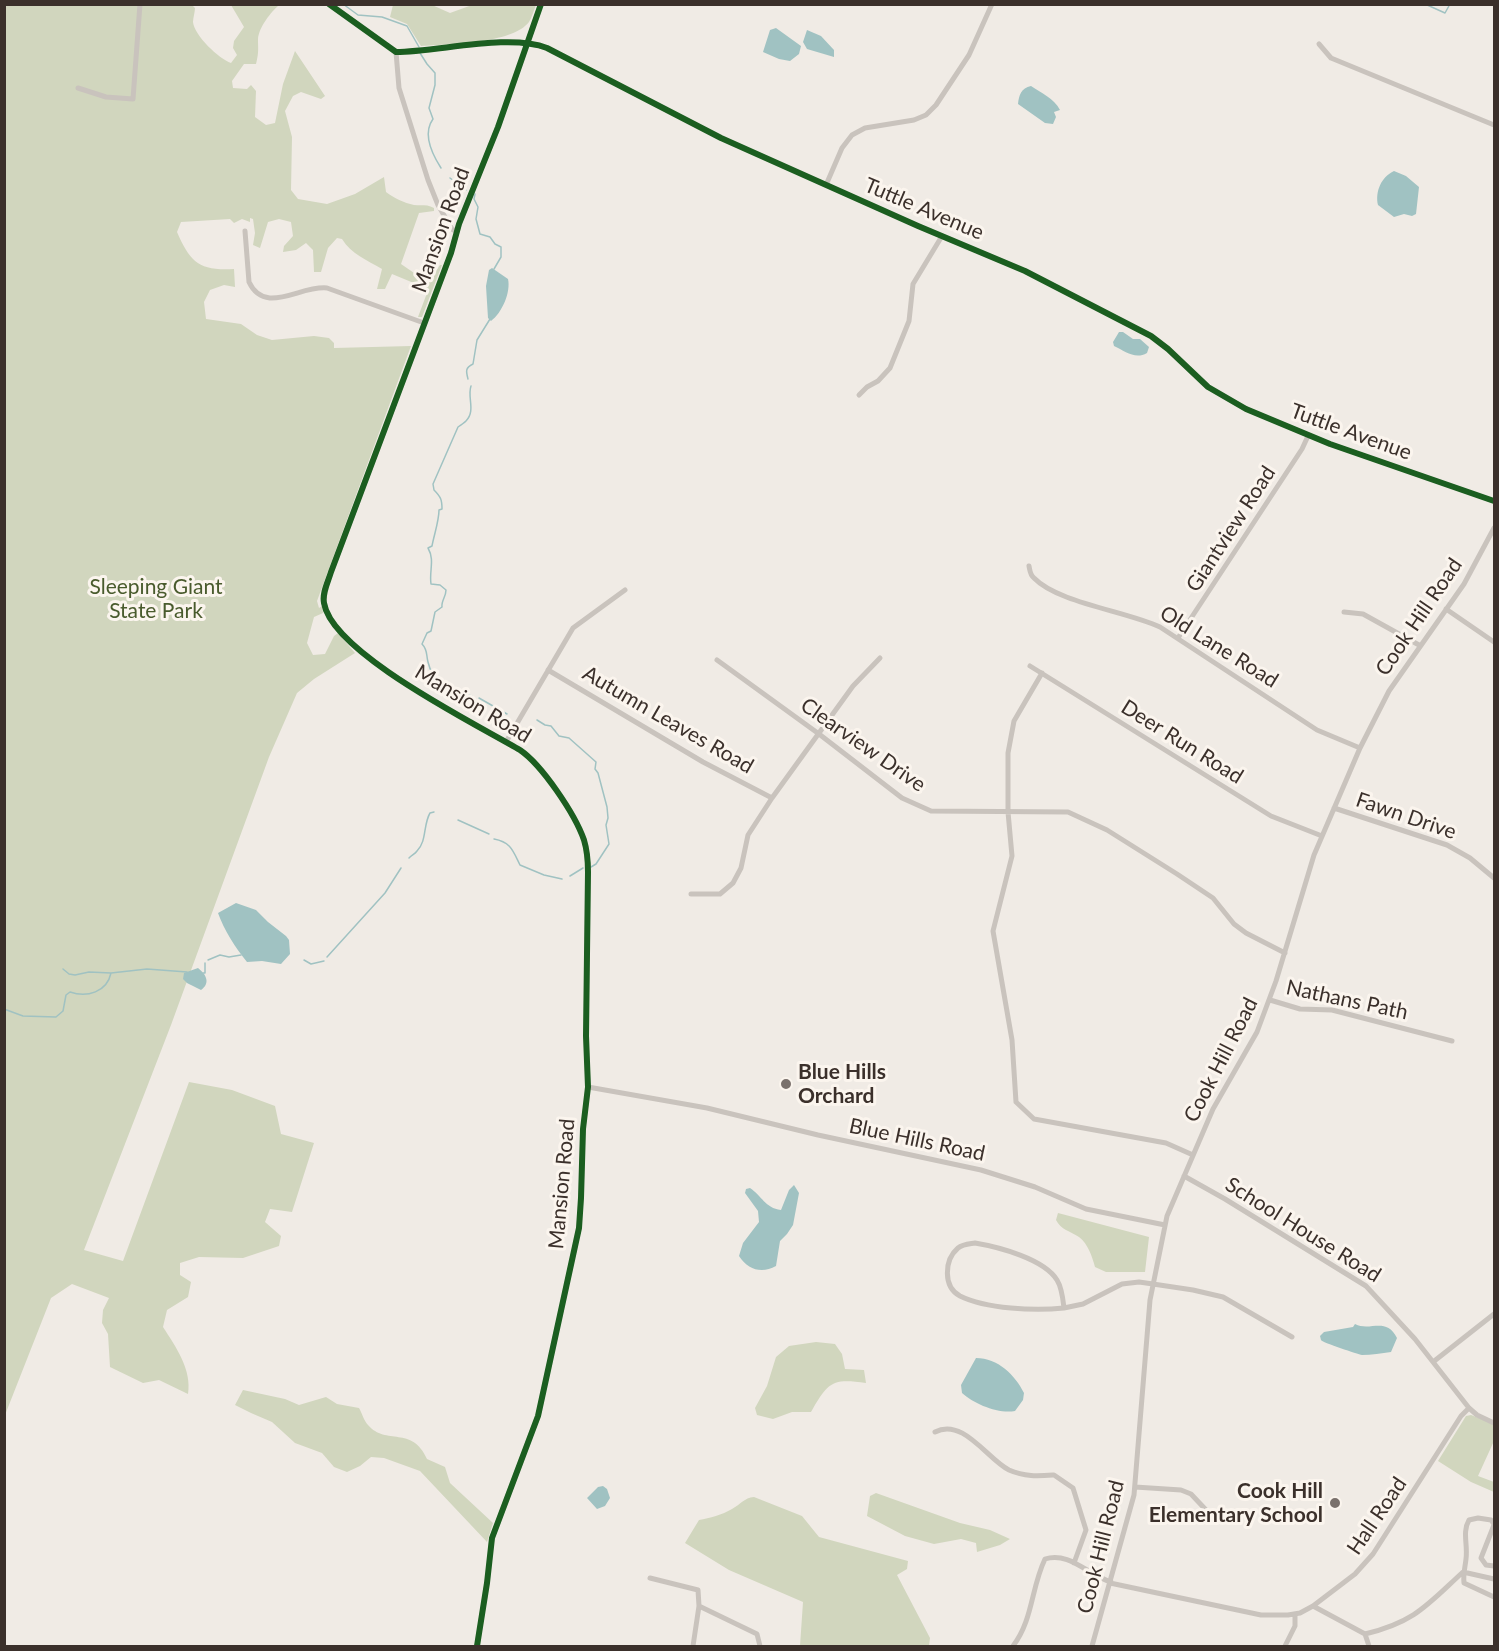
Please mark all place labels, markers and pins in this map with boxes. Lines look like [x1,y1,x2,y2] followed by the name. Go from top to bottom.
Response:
[798,1059,886,1109] place label: Blue Hills Orchard
[779,1077,793,1091] marker: Blue Hills Orchard
[1149,1478,1323,1528] place label: Cook Hill Elementary School
[1328,1496,1342,1510] marker: Cook Hill Elementary School

